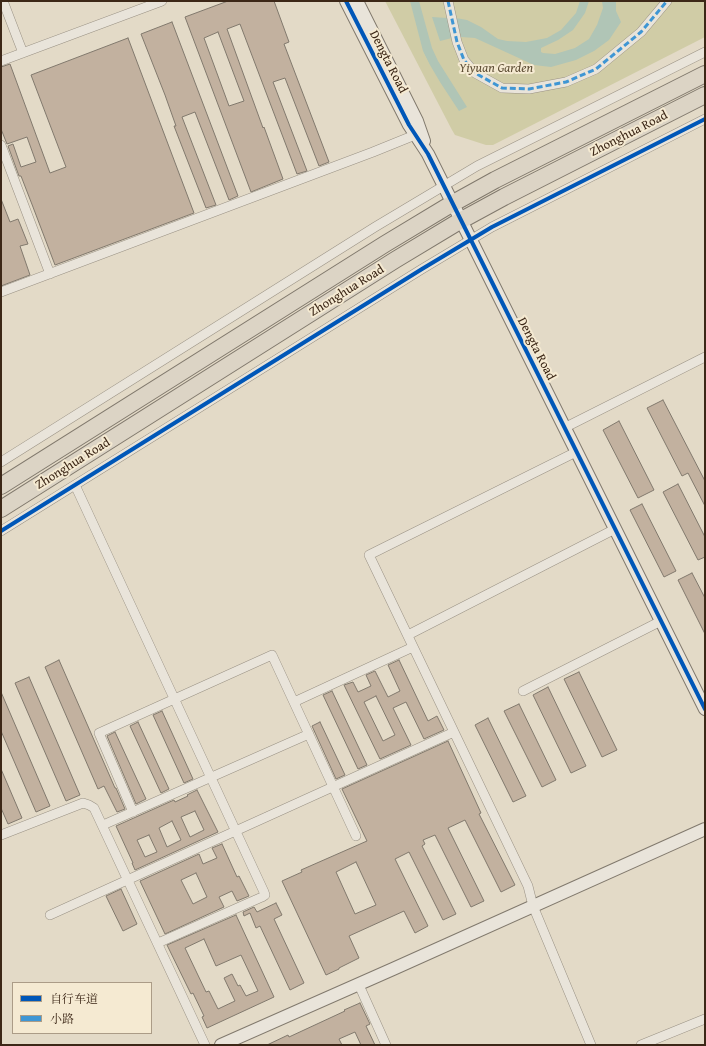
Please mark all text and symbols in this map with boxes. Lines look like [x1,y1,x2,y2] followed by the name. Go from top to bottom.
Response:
[365,28,411,96] street label: Dengta Road
[459,61,533,77] park label: Yiyuan Garden
[588,108,670,160] street label: Zhonghua Road
[307,262,387,320] street label: Zhonghua Road
[513,315,559,383] street label: Dengta Road
[33,435,113,493] street label: Zhonghua Road
[12,982,152,1034] legend
[50,990,98,1007] text: 自行车道
[50,1010,74,1027] text: 小路

